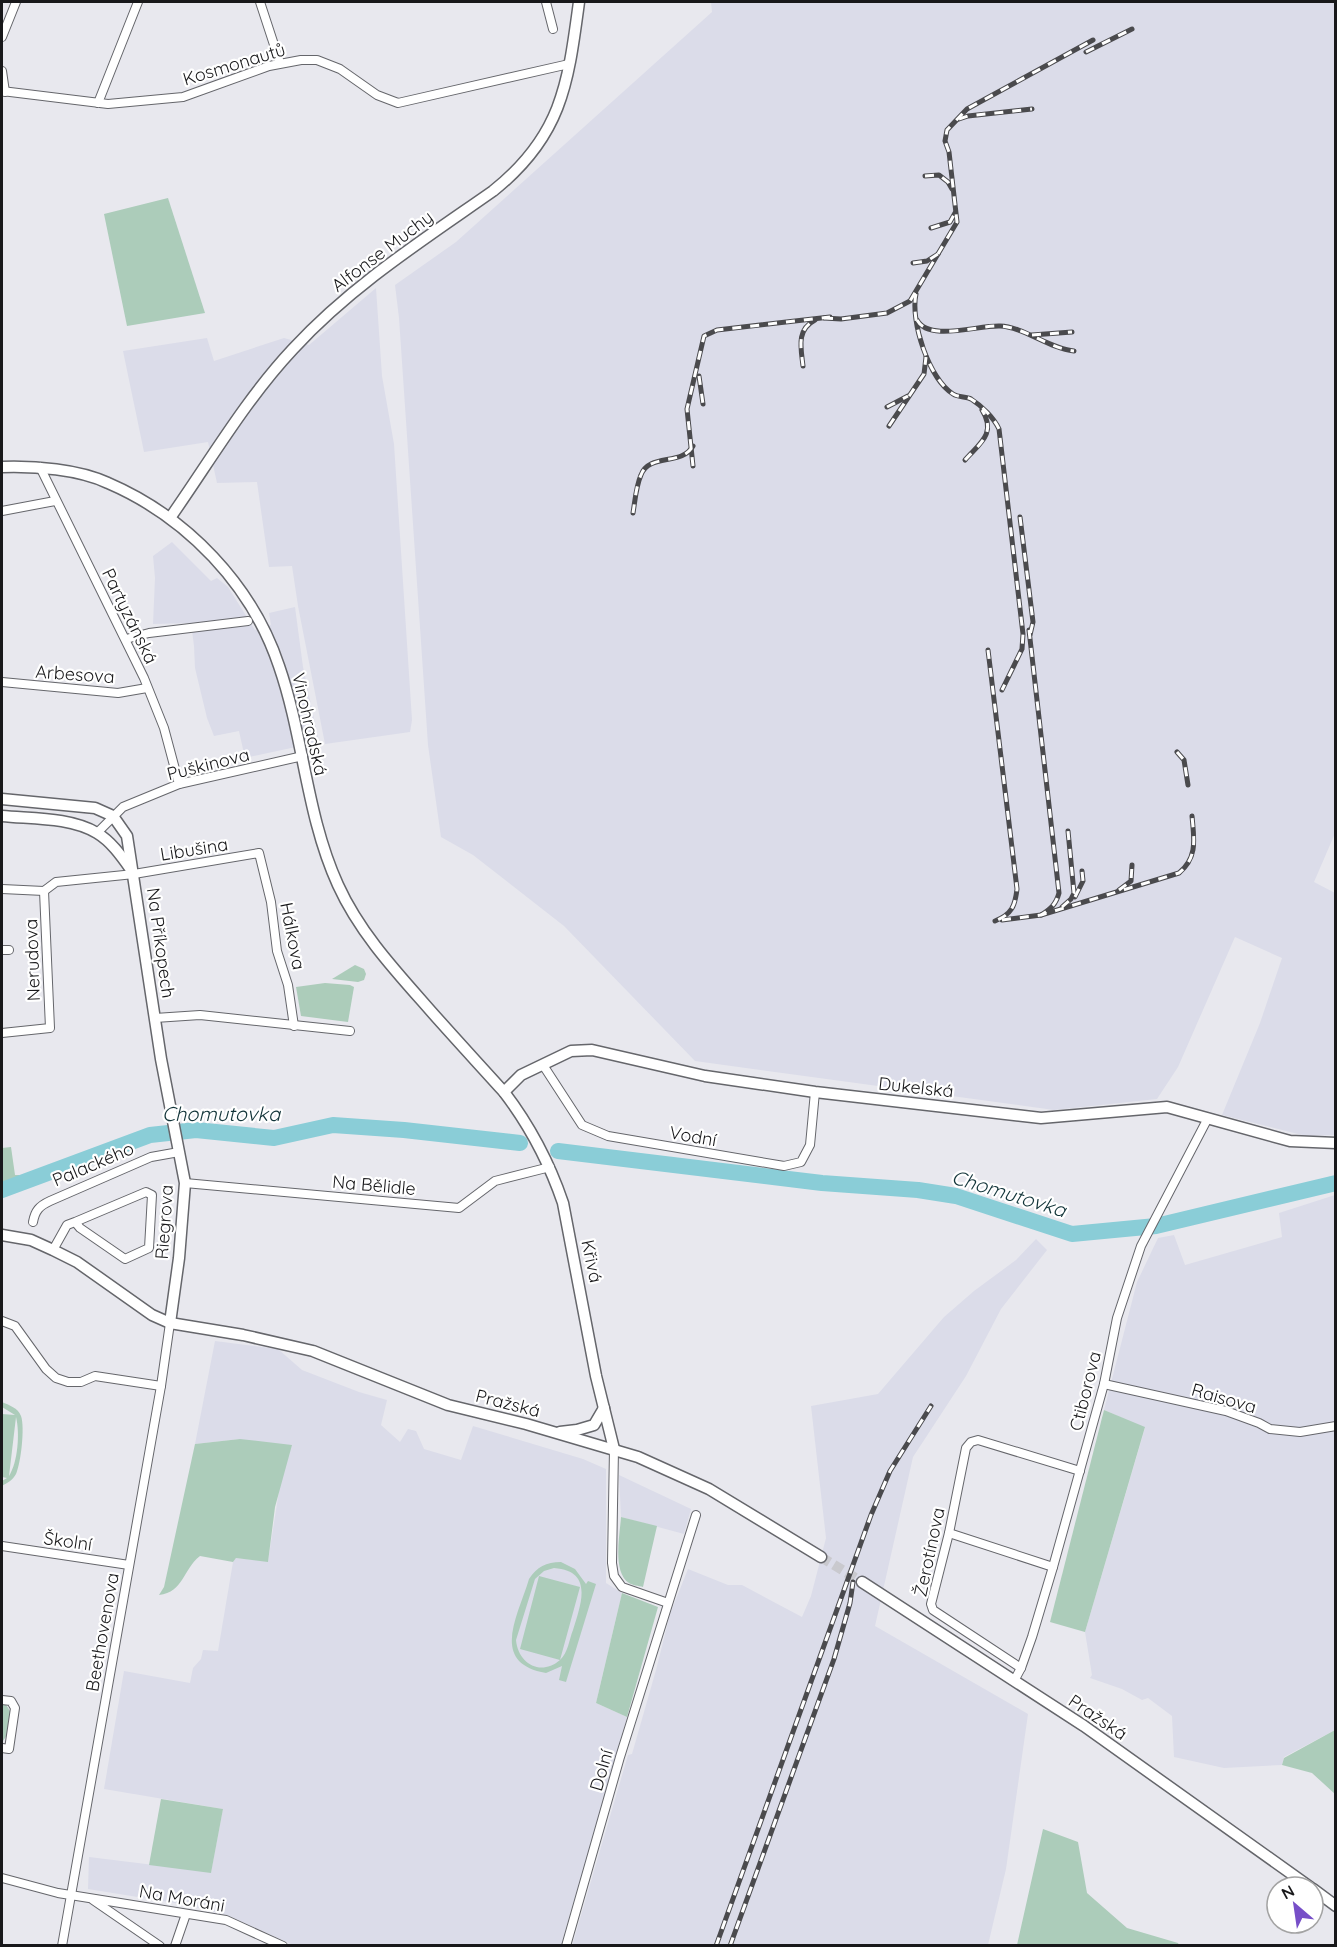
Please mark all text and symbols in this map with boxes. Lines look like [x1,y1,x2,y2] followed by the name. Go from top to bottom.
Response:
[180,37,288,91] street label: Kosmonautů
[327,205,437,297] street label: Alfonse Muchy
[97,564,163,668] street label: Partyzánská
[35,660,115,688] street label: Arbesova
[287,670,333,778] street label: Vinohradská
[164,743,252,785] street label: Puškinova
[159,832,229,866] street label: Libušina
[142,886,180,1000] street label: Na Příkopech
[275,900,311,972] street label: Hálkova
[19,918,45,1002] street label: Nerudova
[877,1072,955,1102] street label: Dukelská
[162,1101,282,1126] water label: Chomutovka
[668,1121,719,1151] street label: Vodní
[49,1137,137,1191] street label: Palackého
[949,1164,1071,1223] water label: Chomutovka
[331,1170,417,1200] street label: Na Bělidle
[150,1184,178,1260] street label: Riegrova
[576,1237,608,1285] street label: Křivá
[1064,1349,1106,1433] street label: Ctiborova
[1189,1378,1259,1418] street label: Raisova
[473,1384,543,1422] street label: Pražská
[908,1505,950,1599] street label: Žerotínova
[42,1526,94,1556] street label: Školní
[80,1571,124,1693] street label: Beethovenova
[1064,1689,1132,1745] street label: Pražská
[584,1746,618,1794] street label: Dolní
[1265,1875,1325,1935] north arrow
[137,1879,227,1917] street label: Na Moráni
[1278,1880,1298,1903] text: N

